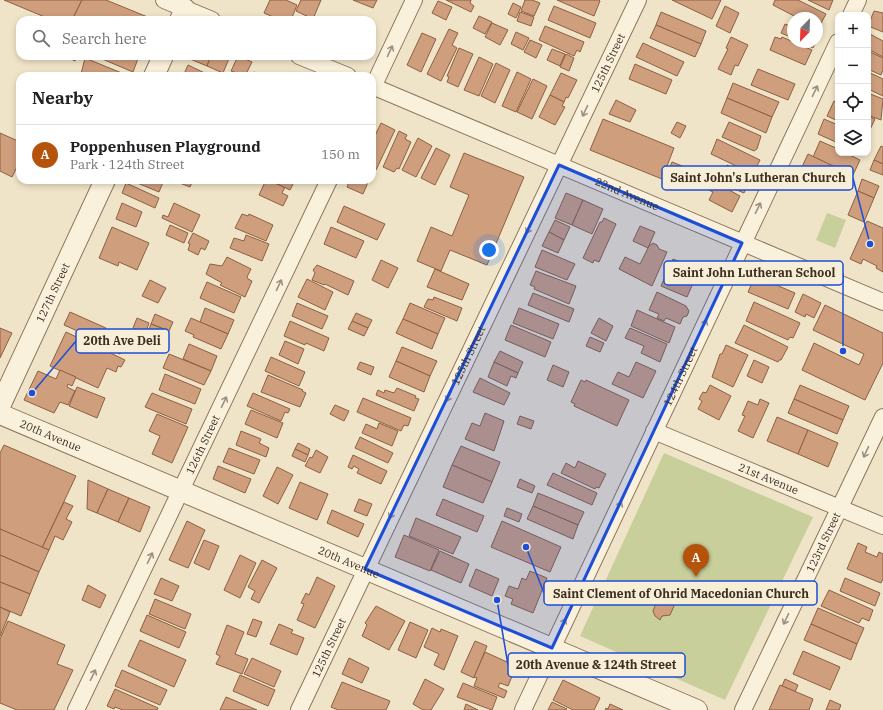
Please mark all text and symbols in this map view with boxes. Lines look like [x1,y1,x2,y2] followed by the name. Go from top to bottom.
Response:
[787,12,823,48] north arrow
[835,12,871,156] map controls
[835,12,871,48] button: +
[16,16,376,60] search box
[30,27,52,49] icon: search
[62,29,147,48] text: Search here
[588,31,628,95] street label: 125th Street
[387,45,394,57] one-way arrow
[835,48,871,84] button: −
[835,84,871,120] button: locate
[812,85,819,97] one-way arrow
[32,87,93,109] text: Nearby
[581,105,588,117] one-way arrow
[835,120,871,156] button: layers
[70,137,261,156] text: Poppenhusen Playground
[40,146,50,163] text: A
[321,146,360,163] text: 150 m
[70,156,184,173] text: Park · 124th Street
[662,166,853,190] callout: Saint John's Lutheran Church
[670,170,846,185] text: Saint John's Lutheran Church
[593,174,661,214] street label: 22nd Avenue
[755,203,762,215] one-way arrow
[525,222,532,234] one-way arrow
[479,240,499,260] your location
[33,261,73,325] street label: 127th Street
[664,261,843,285] callout: Saint John Lutheran School
[673,265,835,280] text: Saint John Lutheran School
[276,279,283,291] one-way arrow
[700,320,708,332] one-way arrow
[448,323,489,387] street label: 125th Street
[76,329,169,353] callout: 20th Ave Deli
[83,333,161,348] text: 20th Ave Deli
[660,344,700,408] street label: 124th Street
[444,390,452,402] one-way arrow
[221,397,228,409] one-way arrow
[183,413,223,477] street label: 126th Street
[18,416,83,455] street label: 20th Avenue
[862,446,869,458] one-way arrow
[736,460,801,497] street label: 21st Avenue
[616,501,623,513] one-way arrow
[388,507,395,519] one-way arrow
[803,510,844,574] street label: 123rd Street
[316,543,382,581] street label: 20th Avenue
[683,544,709,577] pin: A
[147,552,154,564] one-way arrow
[544,581,817,605] callout: Saint Clement of Ohrid Macedonian Church
[553,586,809,601] text: Saint Clement of Ohrid Macedonian Church
[782,613,789,625] one-way arrow
[309,616,349,680] street label: 125th Street
[560,619,568,631] one-way arrow
[508,653,685,677] callout: 20th Avenue & 124th Street
[516,657,677,672] text: 20th Avenue & 124th Street
[90,669,97,681] one-way arrow

